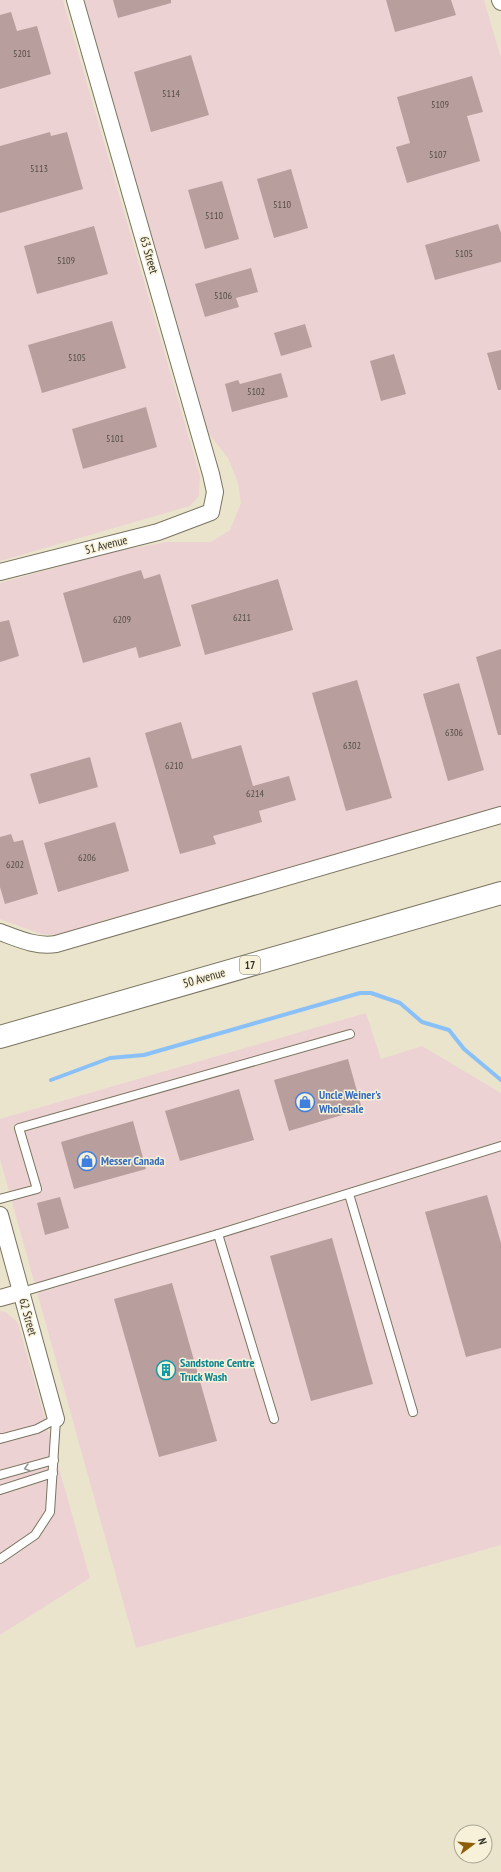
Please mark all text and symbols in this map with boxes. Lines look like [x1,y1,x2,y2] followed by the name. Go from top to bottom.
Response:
[13,47,31,60] house number: 5201
[162,87,181,100] house number: 5114
[431,98,449,111] house number: 5109
[429,148,447,161] house number: 5107
[30,162,48,175] house number: 5113
[273,198,292,211] house number: 5110
[205,209,224,222] house number: 5110
[137,234,162,276] street label: 63 Street
[455,247,473,260] house number: 5105
[57,254,75,267] house number: 5109
[214,289,233,302] house number: 5106
[68,351,86,364] house number: 5105
[247,385,265,398] house number: 5102
[106,432,124,445] house number: 5101
[83,532,129,557] street label: 51 Avenue
[233,611,251,624] house number: 6211
[113,613,131,626] house number: 6209
[445,726,464,739] house number: 6306
[343,739,361,752] house number: 6302
[165,759,184,772] house number: 6210
[246,787,265,800] house number: 6214
[78,851,97,864] house number: 6206
[6,858,24,871] house number: 6202
[240,956,260,974] road number: 17
[181,964,227,991] street label: 50 Avenue
[318,1087,381,1116] place label: Uncle Weiner's Wholesale
[294,1091,316,1113] shop icon: Uncle Weiner's Wholesale
[76,1150,98,1172] shop icon: Messer Canada
[101,1153,165,1168] place label: Messer Canada
[16,1296,41,1338] street label: 62 Street
[180,1355,255,1384] place label: Sandstone Centre Truck Wash
[155,1359,177,1381] building icon: Sandstone Centre Truck Wash
[24,1463,31,1472] one-way arrow
[453,1824,493,1864] north arrow
[475,1836,490,1846] text: N

